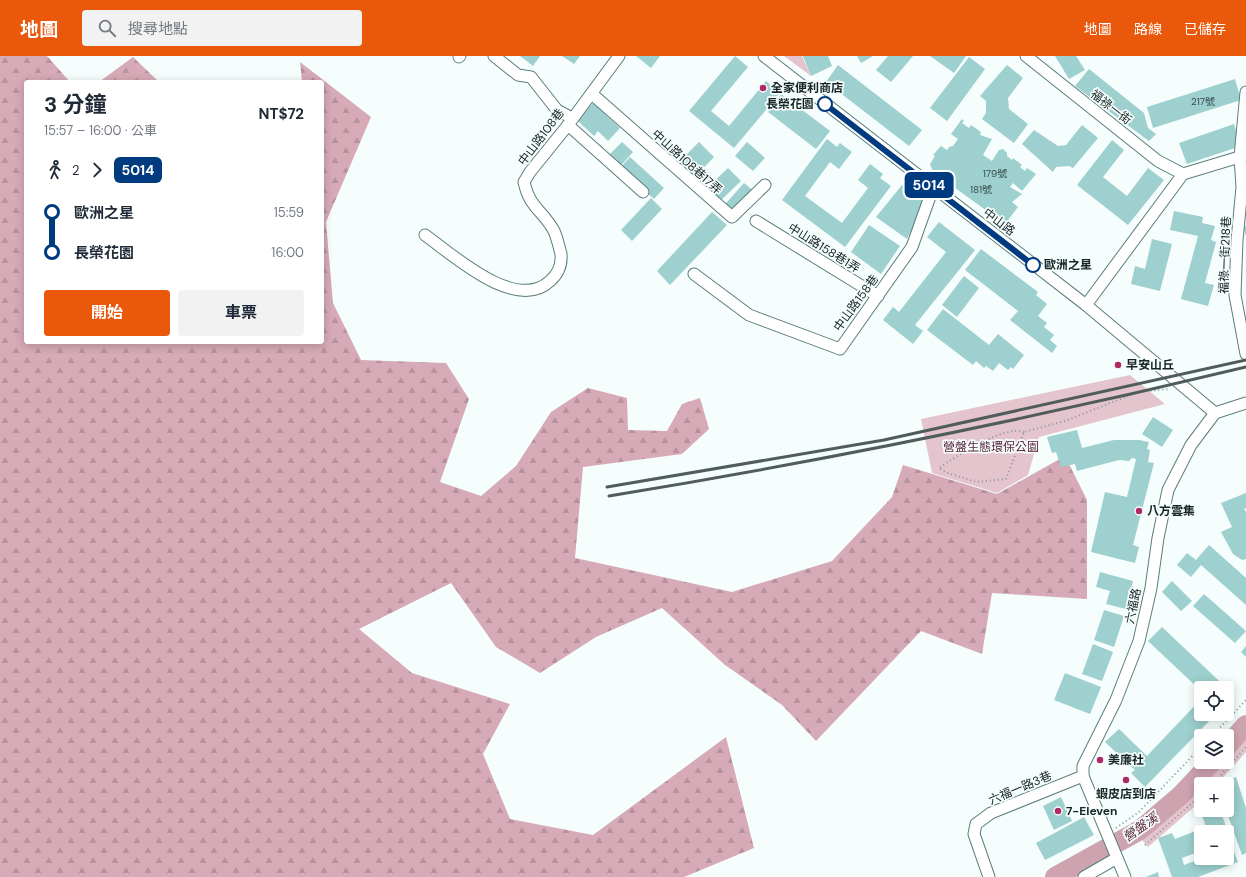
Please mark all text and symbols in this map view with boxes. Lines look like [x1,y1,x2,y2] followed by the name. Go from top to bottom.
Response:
[82,10,362,46] search box
[20,17,58,42] text: 地圖
[96,17,118,39] icon: search
[128,19,188,39] text: 搜尋地點
[1084,20,1112,38] text: 地圖
[1134,20,1162,38] text: 路線
[1184,20,1226,38] text: 已儲存
[771,80,843,96] place label: 全家便利商店
[758,83,768,93] marker: 全家便利商店
[1087,86,1135,128] street label: 福祿一街
[44,90,106,119] text: 3 分鐘
[1191,95,1215,108] house number: 217號
[766,96,814,112] place label: 長榮花園
[817,96,833,112] marker: 長榮花園
[259,104,304,124] text: NT$72
[514,105,568,169] street label: 中山路108巷
[44,122,157,139] text: 15:57 – 16:00 · 公車
[648,126,726,198] street label: 中山路108巷17弄
[44,159,66,181] icon: walk
[86,159,108,181] icon: forward
[122,161,154,179] text: 5014
[72,162,80,179] text: 2
[983,167,1007,180] house number: 179號
[901,172,957,198] line badge: 5014
[913,176,945,194] text: 5014
[970,183,992,196] house number: 181號
[74,203,134,223] text: 歐洲之星
[274,204,304,221] text: 15:59
[980,205,1018,239] street label: 中山路
[1216,216,1234,294] street label: 福祿一街218巷
[785,219,863,277] street label: 中山路158巷1弄
[74,243,134,263] text: 長榮花園
[271,244,304,261] text: 16:00
[1025,257,1041,273] marker: 歐洲之星
[1044,257,1092,273] place label: 歐洲之星
[830,271,882,335] street label: 中山路158巷
[44,290,170,336] button: 開始
[178,290,304,336] button: 車票
[1126,357,1174,373] place label: 早安山丘
[1113,360,1123,370] marker: 早安山丘
[943,439,1039,455] park label: 營盤生態環保公園
[1147,503,1195,519] place label: 八方雲集
[1134,506,1144,516] marker: 八方雲集
[1121,587,1145,625] street label: 六福路
[1194,681,1234,865] map controls
[1194,681,1234,721] button: locate
[1194,729,1234,769] button: layers
[1108,752,1144,768] place label: 美廉社
[1095,755,1105,765] marker: 美廉社
[986,768,1054,808] street label: 六福一路3巷
[1121,775,1131,785] marker: 蝦皮店到店
[1194,777,1234,817] button: +
[1096,786,1156,802] place label: 蝦皮店到店
[1066,803,1118,819] place label: 7-Eleven
[1053,806,1063,816] marker: 7-Eleven
[1119,808,1163,846] water label: 營盤溪
[1194,825,1234,865] button: −

